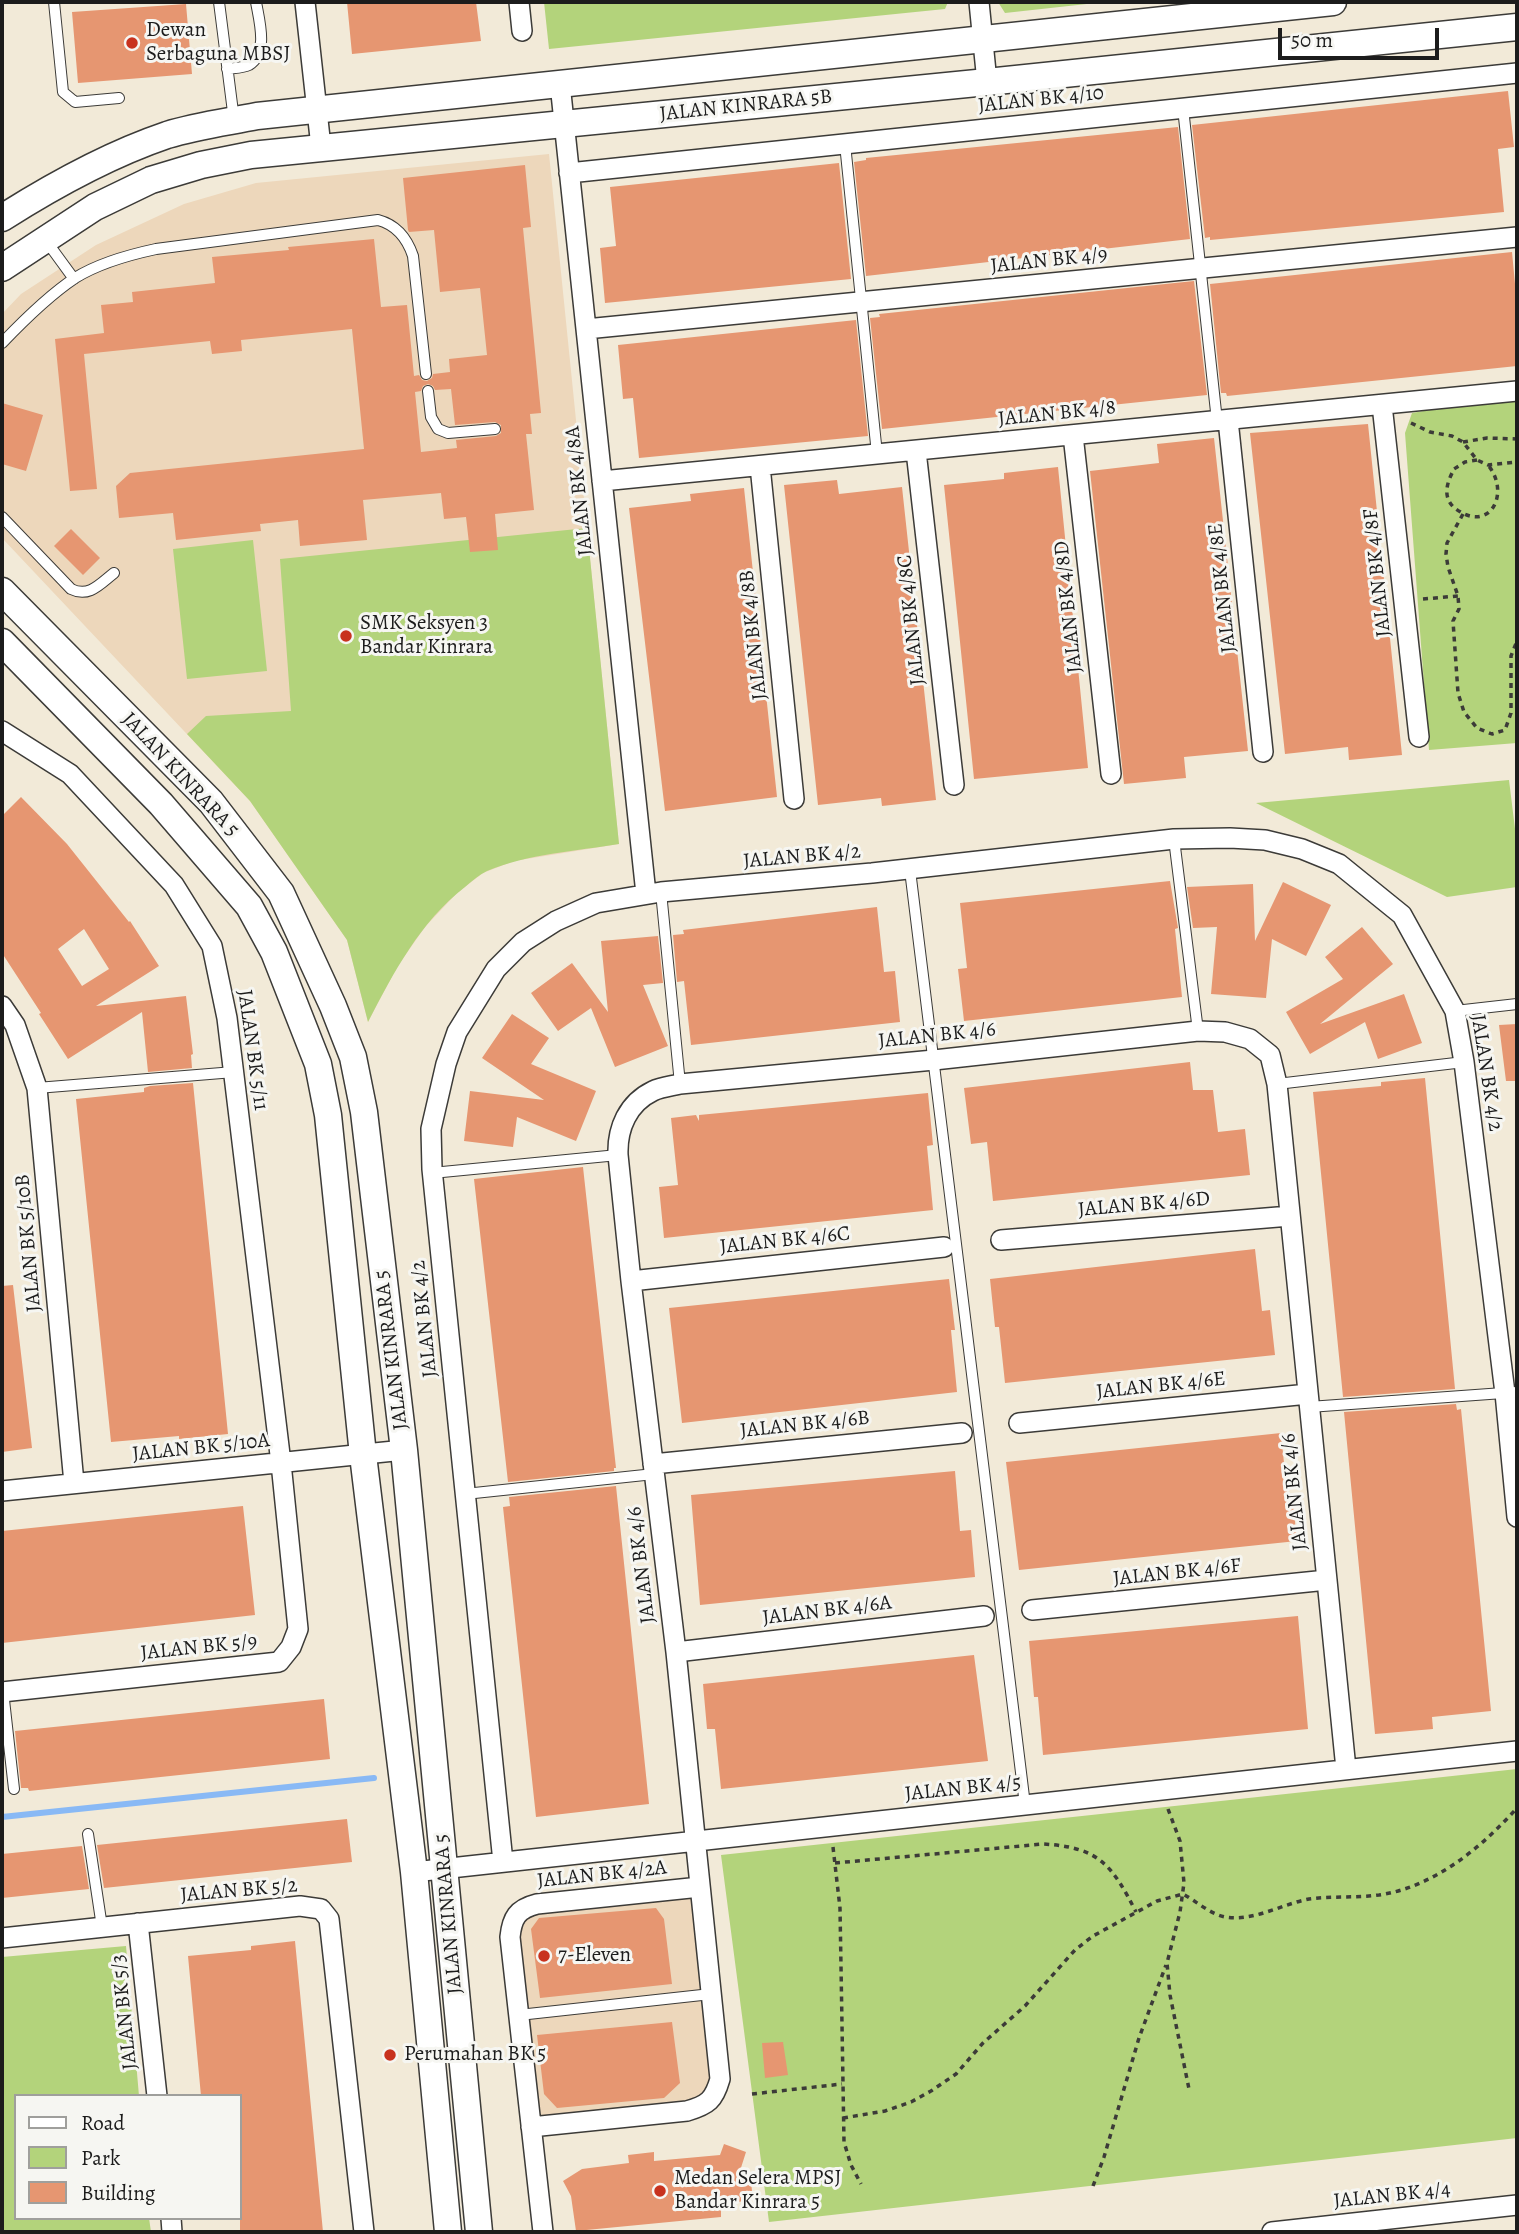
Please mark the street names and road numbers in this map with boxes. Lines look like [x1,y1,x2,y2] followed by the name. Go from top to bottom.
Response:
[977,81,1105,119] street label: JALAN BK 4/10
[658,84,834,128] street label: JALAN KINRARA 5B
[989,242,1109,280] street label: JALAN BK 4/9
[997,395,1117,433] street label: JALAN BK 4/8
[561,425,599,557] street label: JALAN BK 4/8A
[1359,508,1397,638] street label: JALAN BK 4/8F
[1204,522,1242,654] street label: JALAN BK 4/8E
[1050,540,1088,674] street label: JALAN BK 4/8D
[893,553,931,687] street label: JALAN BK 4/8C
[735,569,773,701] street label: JALAN BK 4/8B
[116,708,244,842] street label: JALAN KINRARA 5
[742,839,862,875] street label: JALAN BK 4/2
[231,988,273,1112] street label: JALAN BK 5/11
[1464,1013,1508,1133] street label: JALAN BK 4/2
[877,1017,997,1055] street label: JALAN BK 4/6
[10,1173,48,1313] street label: JALAN BK 5/10B
[1077,1187,1211,1223] street label: JALAN BK 4/6D
[719,1222,851,1260] street label: JALAN BK 4/6C
[406,1259,444,1379] street label: JALAN BK 4/2
[370,1269,414,1431] street label: JALAN KINRARA 5
[1095,1367,1227,1405] street label: JALAN BK 4/6E
[739,1406,871,1444] street label: JALAN BK 4/6B
[131,1428,271,1468] street label: JALAN BK 5/10A
[1276,1432,1314,1552] street label: JALAN BK 4/6
[622,1505,662,1625] street label: JALAN BK 4/6
[1112,1554,1242,1592] street label: JALAN BK 4/6F
[761,1591,893,1631] street label: JALAN BK 4/6A
[140,1629,258,1667] street label: JALAN BK 5/9
[904,1770,1022,1808] street label: JALAN BK 4/5
[429,1833,469,1995] street label: JALAN KINRARA 5
[536,1856,668,1894] street label: JALAN BK 4/2A
[179,1873,299,1909] street label: JALAN BK 5/2
[106,1953,144,2071] street label: JALAN BK 5/3
[1332,2177,1452,2215] street label: JALAN BK 4/4

